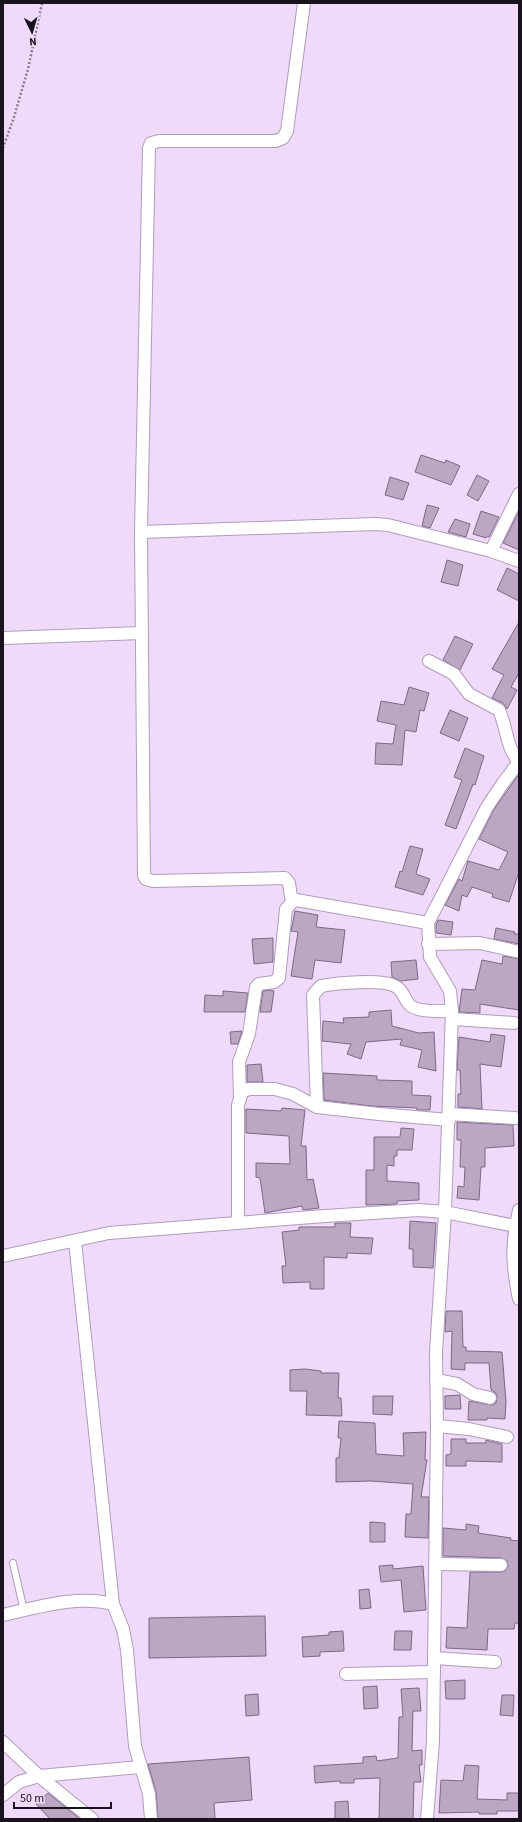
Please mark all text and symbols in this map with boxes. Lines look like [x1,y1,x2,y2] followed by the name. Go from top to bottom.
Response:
[12,12,52,52] north arrow
[29,34,37,49] text: N
[14,1784,111,1810] scale bar
[20,1790,44,1807] text: 50 m

